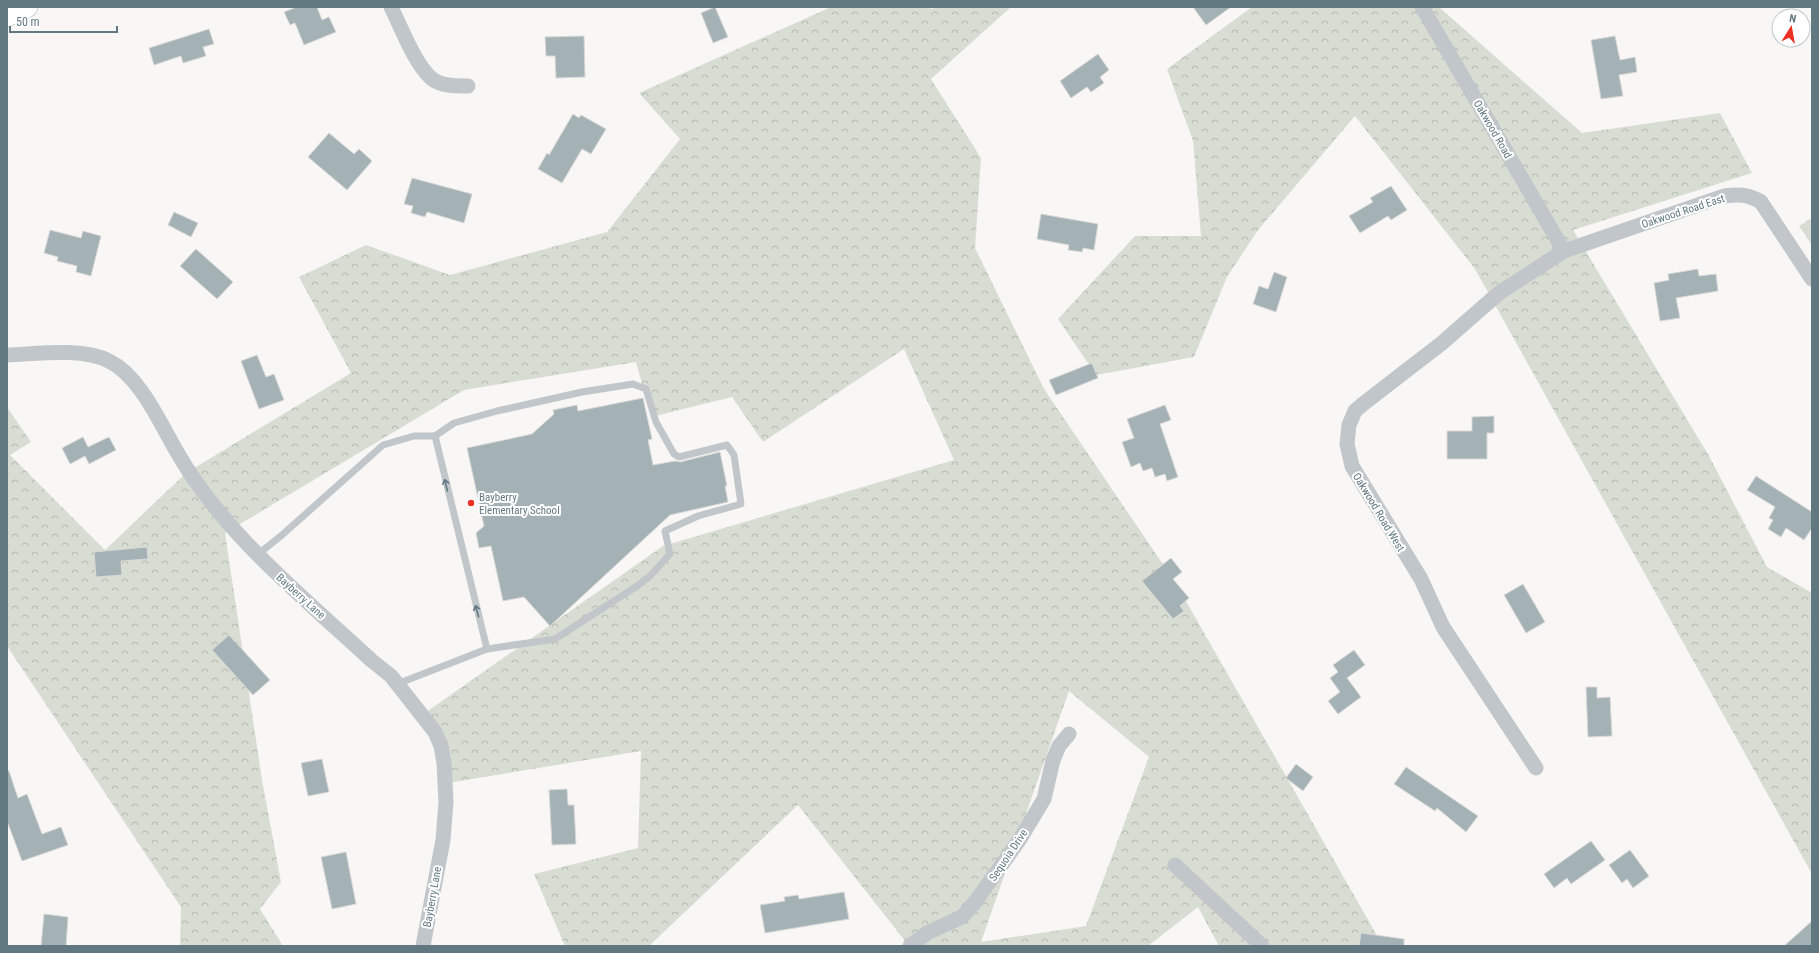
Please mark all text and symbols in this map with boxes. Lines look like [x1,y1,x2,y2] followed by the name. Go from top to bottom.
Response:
[10,8,117,34] scale bar
[1771,8,1811,48] north arrow
[1788,12,1798,26] text: N
[16,15,40,29] text: 50 m
[1471,98,1514,161] street label: Oakwood Road
[1640,192,1726,231] street label: Oakwood Road East
[1350,471,1407,554] street label: Oakwood Road West
[442,479,450,492] one-way arrow
[479,491,560,517] place label: Bayberry Elementary School
[466,498,476,508] marker: Bayberry Elementary School
[274,571,328,622] street label: Bayberry Lane
[473,605,480,618] one-way arrow
[986,827,1030,884] street label: Sequoia Drive
[421,866,444,928] street label: Bayberry Lane

